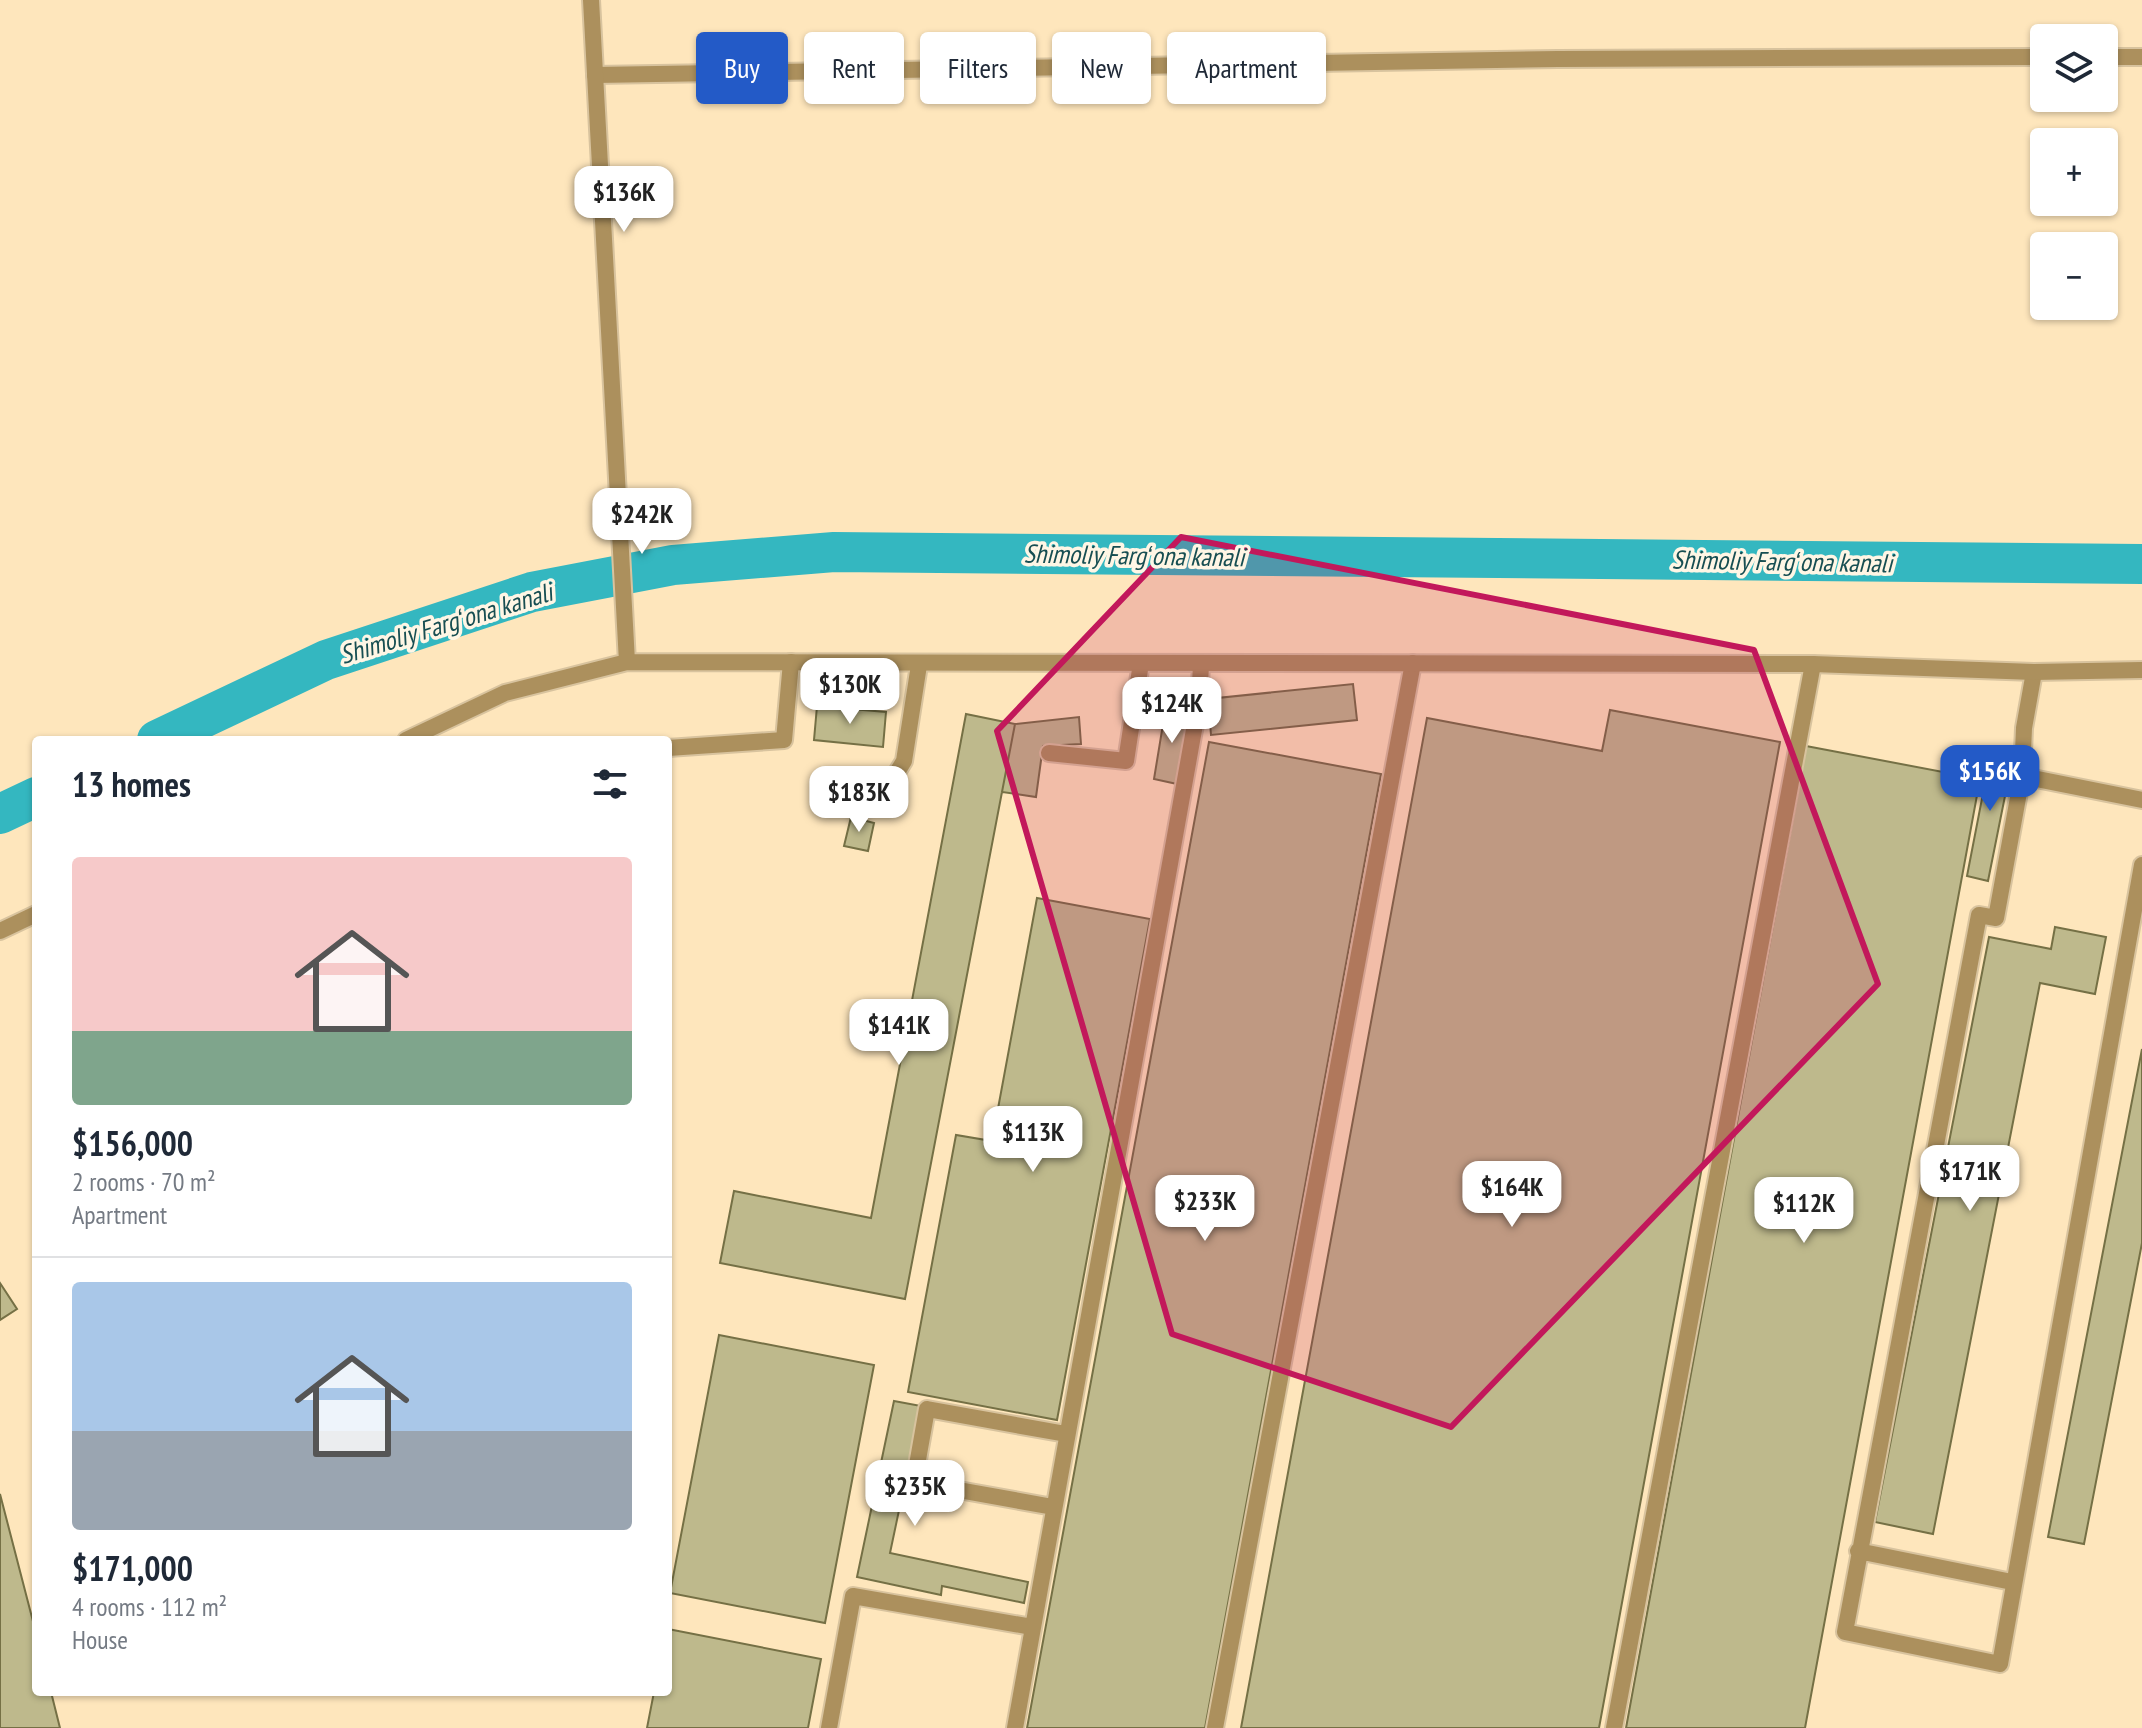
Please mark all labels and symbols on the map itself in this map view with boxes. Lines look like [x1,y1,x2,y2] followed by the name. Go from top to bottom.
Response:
[568,166,680,234] pin: $136K
[586,488,698,556] pin: $242K
[1024,537,1248,573] water label: Shimoliy Fargʻona kanali
[1672,543,1896,579] water label: Shimoliy Fargʻona kanali
[336,574,559,671] water label: Shimoliy Fargʻona kanali
[794,658,906,726] pin: $130K
[1116,677,1228,745] pin: $124K
[1934,745,2046,813] pin: $156K
[803,766,915,834] pin: $183K
[843,999,955,1067] pin: $141K
[977,1106,1089,1174] pin: $113K
[1914,1145,2026,1213] pin: $171K
[1456,1161,1568,1229] pin: $164K
[1149,1175,1261,1243] pin: $233K
[1748,1177,1860,1245] pin: $112K
[859,1460,971,1528] pin: $235K

